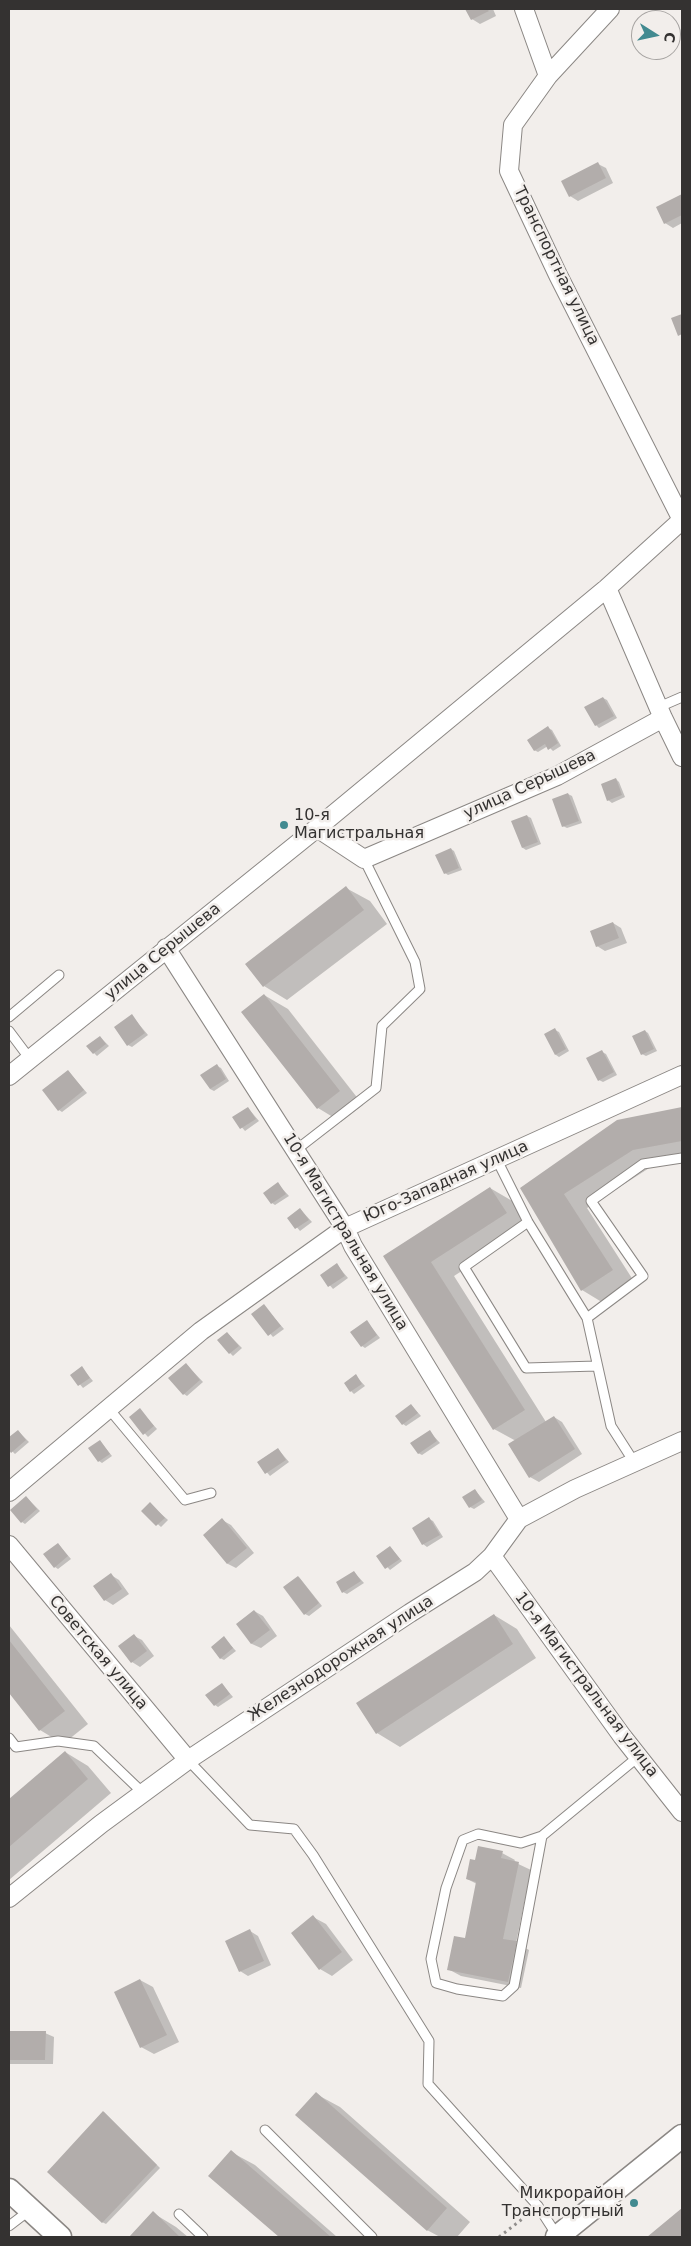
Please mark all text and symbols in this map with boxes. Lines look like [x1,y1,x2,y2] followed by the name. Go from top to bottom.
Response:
[631,10,681,60] north arrow
[661,31,679,44] text: С
[509,183,603,349] street label: Транспортная улица
[461,746,599,824] street label: улица Серышева
[294,806,424,844] place label: 10-я Магистральная
[278,819,290,831] marker: 10-я Магистральная
[101,899,225,1005] street label: улица Серышева
[278,1130,412,1334] street label: 10-я Магистральная улица
[361,1137,531,1227] street label: Юго-Западная улица
[510,1589,662,1781] street label: 10-я Магистральная улица
[45,1592,151,1714] street label: Советская улица
[245,1592,437,1726] street label: Железнодорожная улица
[502,2184,624,2222] place label: Микрорайон Транспортный
[628,2197,640,2209] marker: Микрорайон Транспортный

